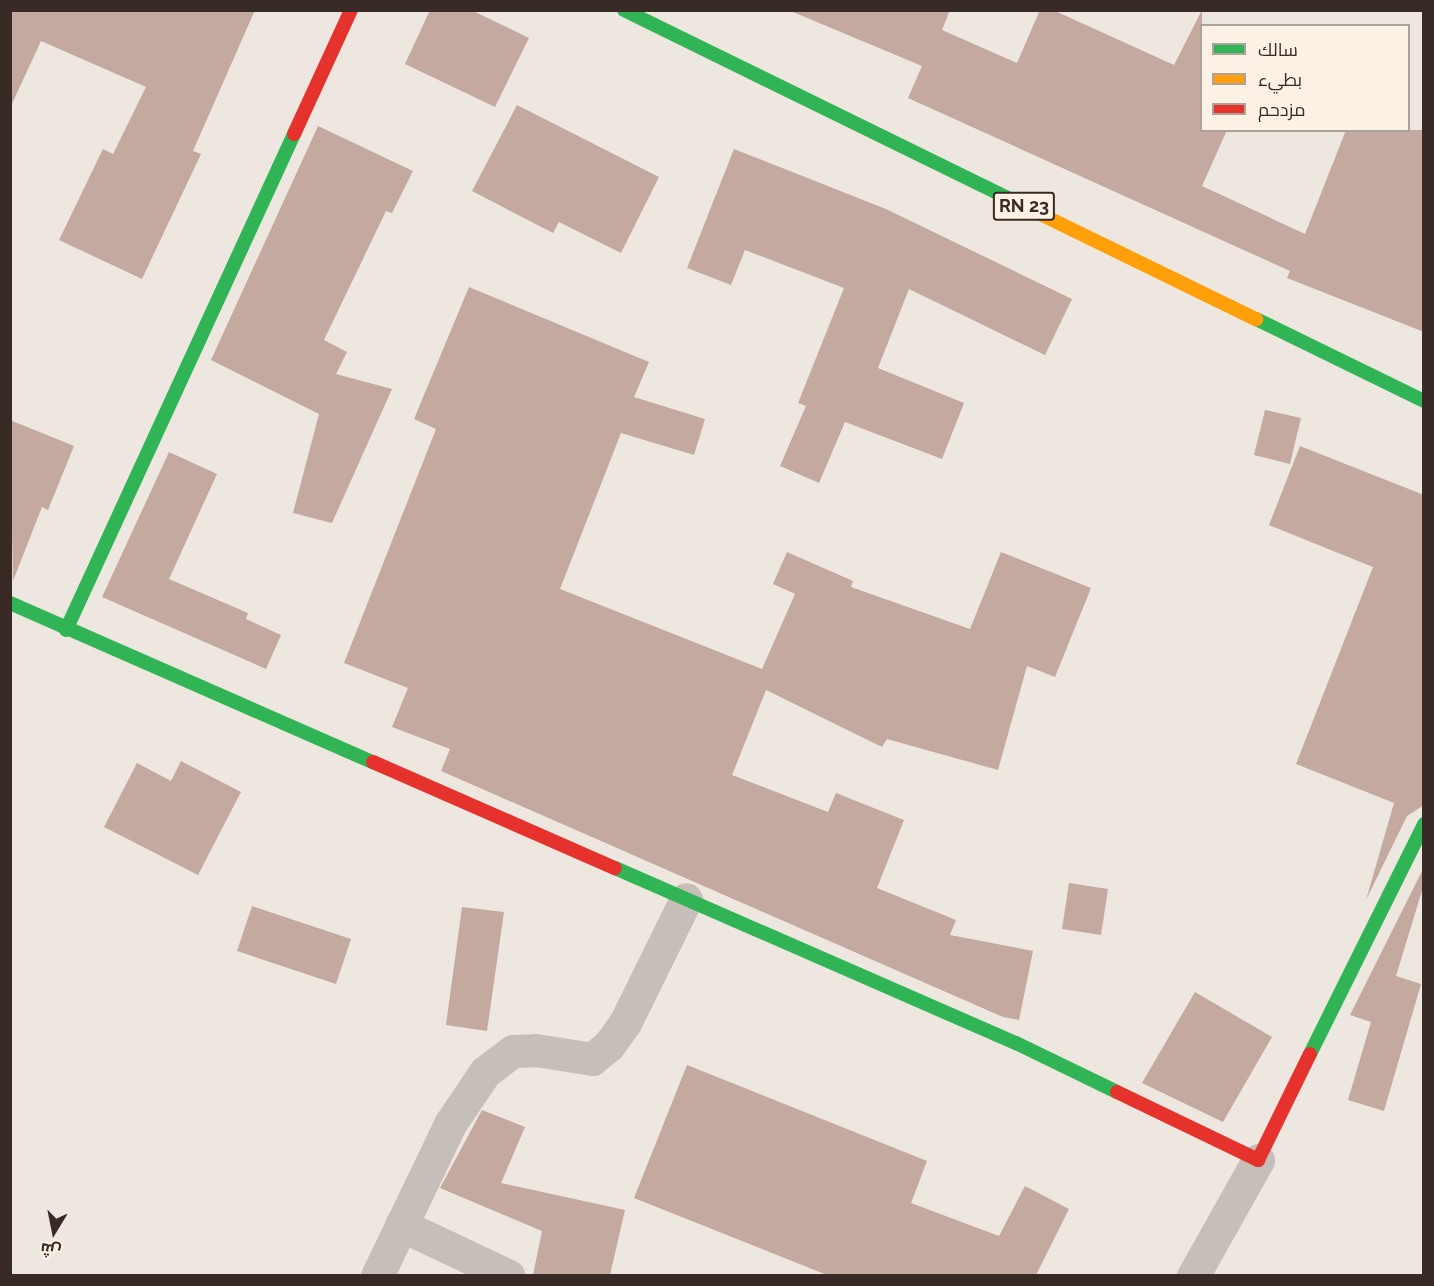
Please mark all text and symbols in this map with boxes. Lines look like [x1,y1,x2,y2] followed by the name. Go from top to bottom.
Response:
[1200,24,1410,132] legend
[1258,39,1298,60] text: سالك
[1258,69,1302,90] text: بطيء
[1258,99,1306,120] text: مزدحم
[992,191,1056,221] road number: RN 23
[24,1202,84,1262] north arrow
[39,1239,63,1261] text: ش

